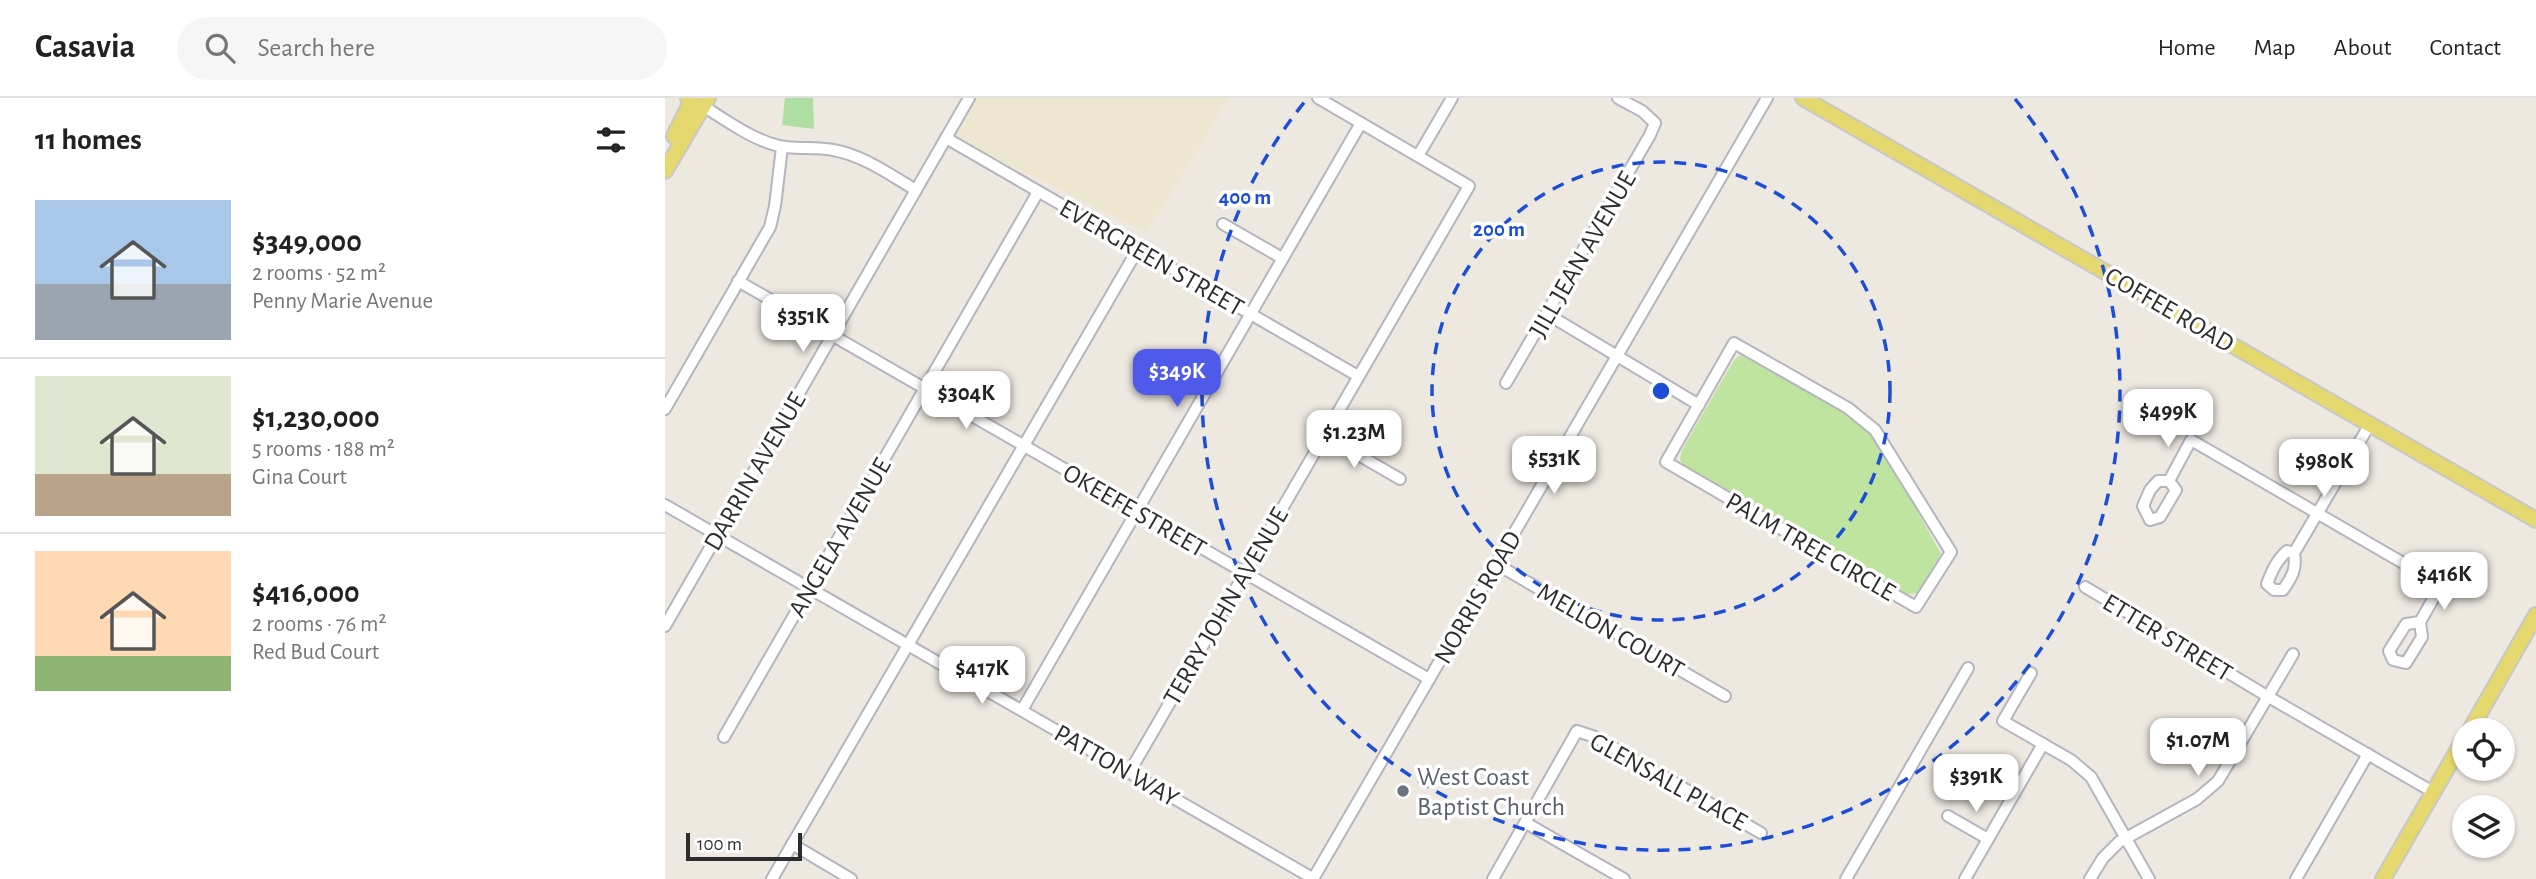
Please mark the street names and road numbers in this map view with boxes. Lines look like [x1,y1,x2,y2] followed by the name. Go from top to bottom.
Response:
[1525,167,1641,342] street label: JILL JEAN AVENUE
[1055,195,1248,321] street label: EVERGREEN STREET
[2101,263,2238,357] street label: COFFEE ROAD
[699,388,811,555] street label: DARRIN AVENUE
[784,454,896,621] street label: ANGELA AVENUE
[1058,459,1211,562] street label: OKEEFE STREET
[1721,488,1900,606] street label: PALM TREE CIRCLE
[1159,503,1293,710] street label: TERRY JOHN AVENUE
[1430,527,1526,668] street label: NORRIS ROAD
[1533,578,1689,683] street label: MELLON COURT
[2098,589,2237,687] street label: ETTER STREET
[1050,720,1183,812] street label: PATTON WAY
[1586,728,1751,836] street label: GLENSALL PLACE

